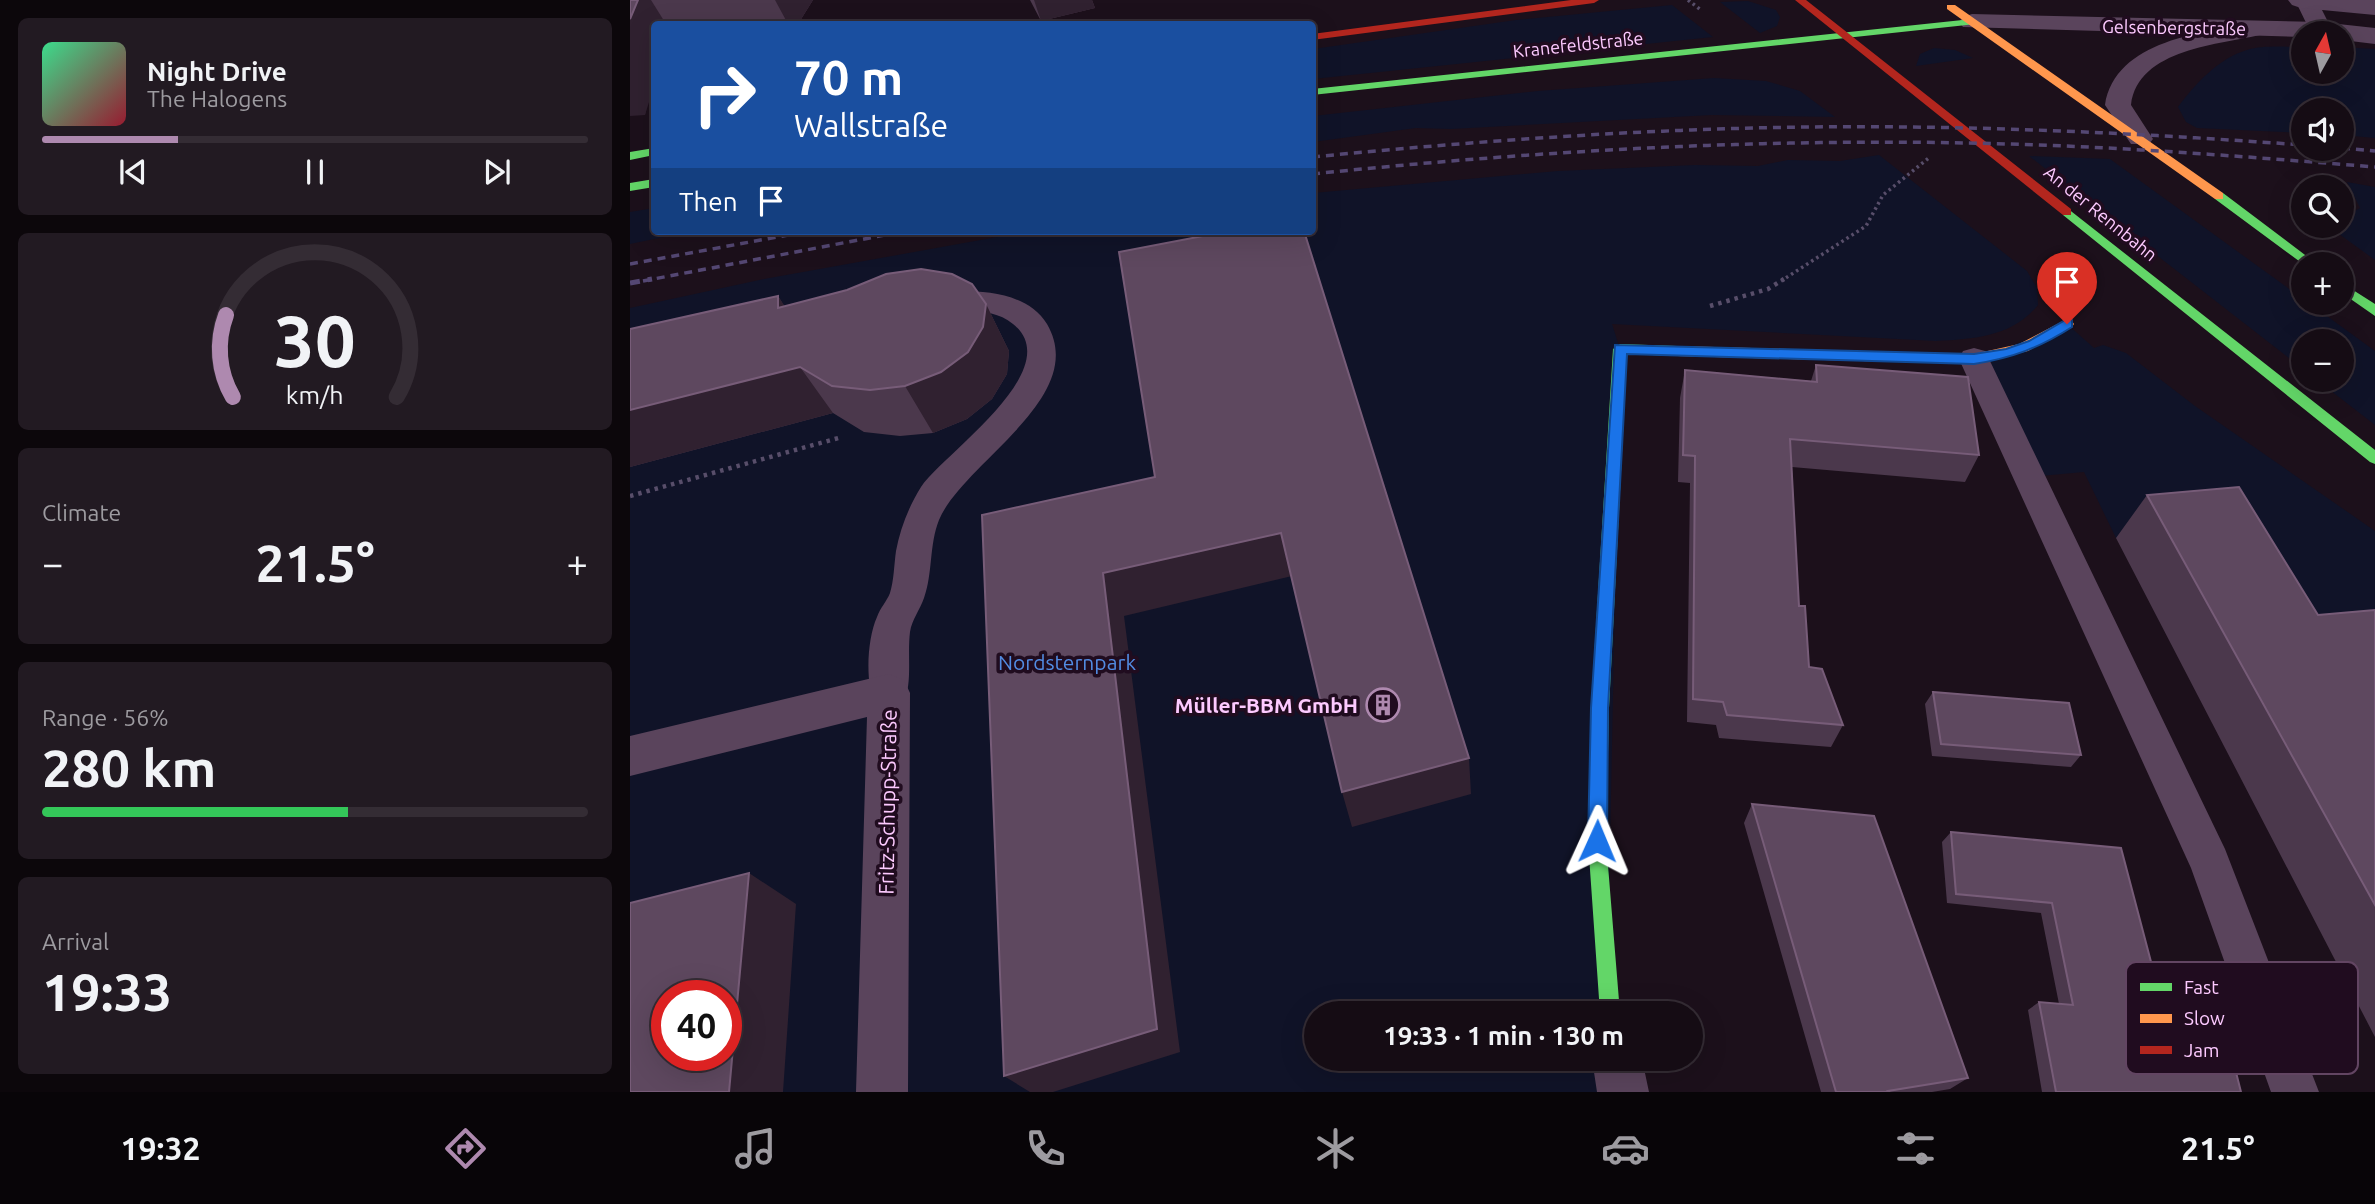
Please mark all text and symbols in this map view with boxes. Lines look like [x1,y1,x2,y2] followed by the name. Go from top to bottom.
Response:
[2102,16,2246,38] street label: Gelsenbergstraße
[2291,21,2354,84] north arrow
[2291,21,2354,392] map controls
[1512,27,1644,61] street label: Kranefeldstraße
[679,49,770,140] icon: right
[794,49,903,104] text: 70 m
[147,57,287,86] text: Night Drive
[147,86,287,111] text: The Halogens
[2291,98,2354,161] button: sound
[794,107,948,143] text: Wallstraße
[114,153,152,191] icon: previous
[296,153,334,191] icon: pause
[478,153,516,191] icon: next
[2040,161,2162,265] street label: An der Rennbahn
[2291,175,2354,238] button: search
[752,182,790,220] icon: arrive
[679,187,738,216] text: Then
[2037,252,2097,324] pin
[2291,252,2354,315] button: +
[2048,263,2086,301] icon: arrive
[274,300,356,382] text: 30
[2291,329,2354,392] button: −
[286,381,344,409] text: km/h
[42,500,121,525] text: Climate
[255,534,375,592] text: 21.5°
[42,542,63,584] text: −
[567,542,588,584] text: +
[998,650,1136,674] park label: Nordsternpark
[1364,686,1402,724] building icon: Müller-BBM GmbH
[1175,693,1358,717] place label: Müller-BBM GmbH
[42,705,169,730] text: Range · 56%
[873,709,901,895] street label: Fritz-Schupp-Straße
[42,739,216,797] text: 280 km
[1560,804,1634,878] position arrow
[42,929,109,954] text: Arrival
[2126,962,2358,1074] legend
[42,963,172,1021] text: 19:33
[2184,976,2219,998] text: Fast
[651,980,742,1071] speed limit sign: 40
[2184,1007,2225,1029] text: Slow
[1383,1021,1624,1050] text: 19:33 · 1 min · 130 m
[2184,1039,2220,1061] text: Jam
[441,1124,490,1173] icon: directions
[731,1124,780,1173] icon: music
[1021,1124,1070,1173] icon: phone
[1311,1124,1360,1173] icon: climate
[1601,1124,1650,1173] icon: car
[1891,1124,1940,1173] icon: filters
[120,1130,201,1166] text: 19:32
[2181,1130,2254,1166] text: 21.5°

